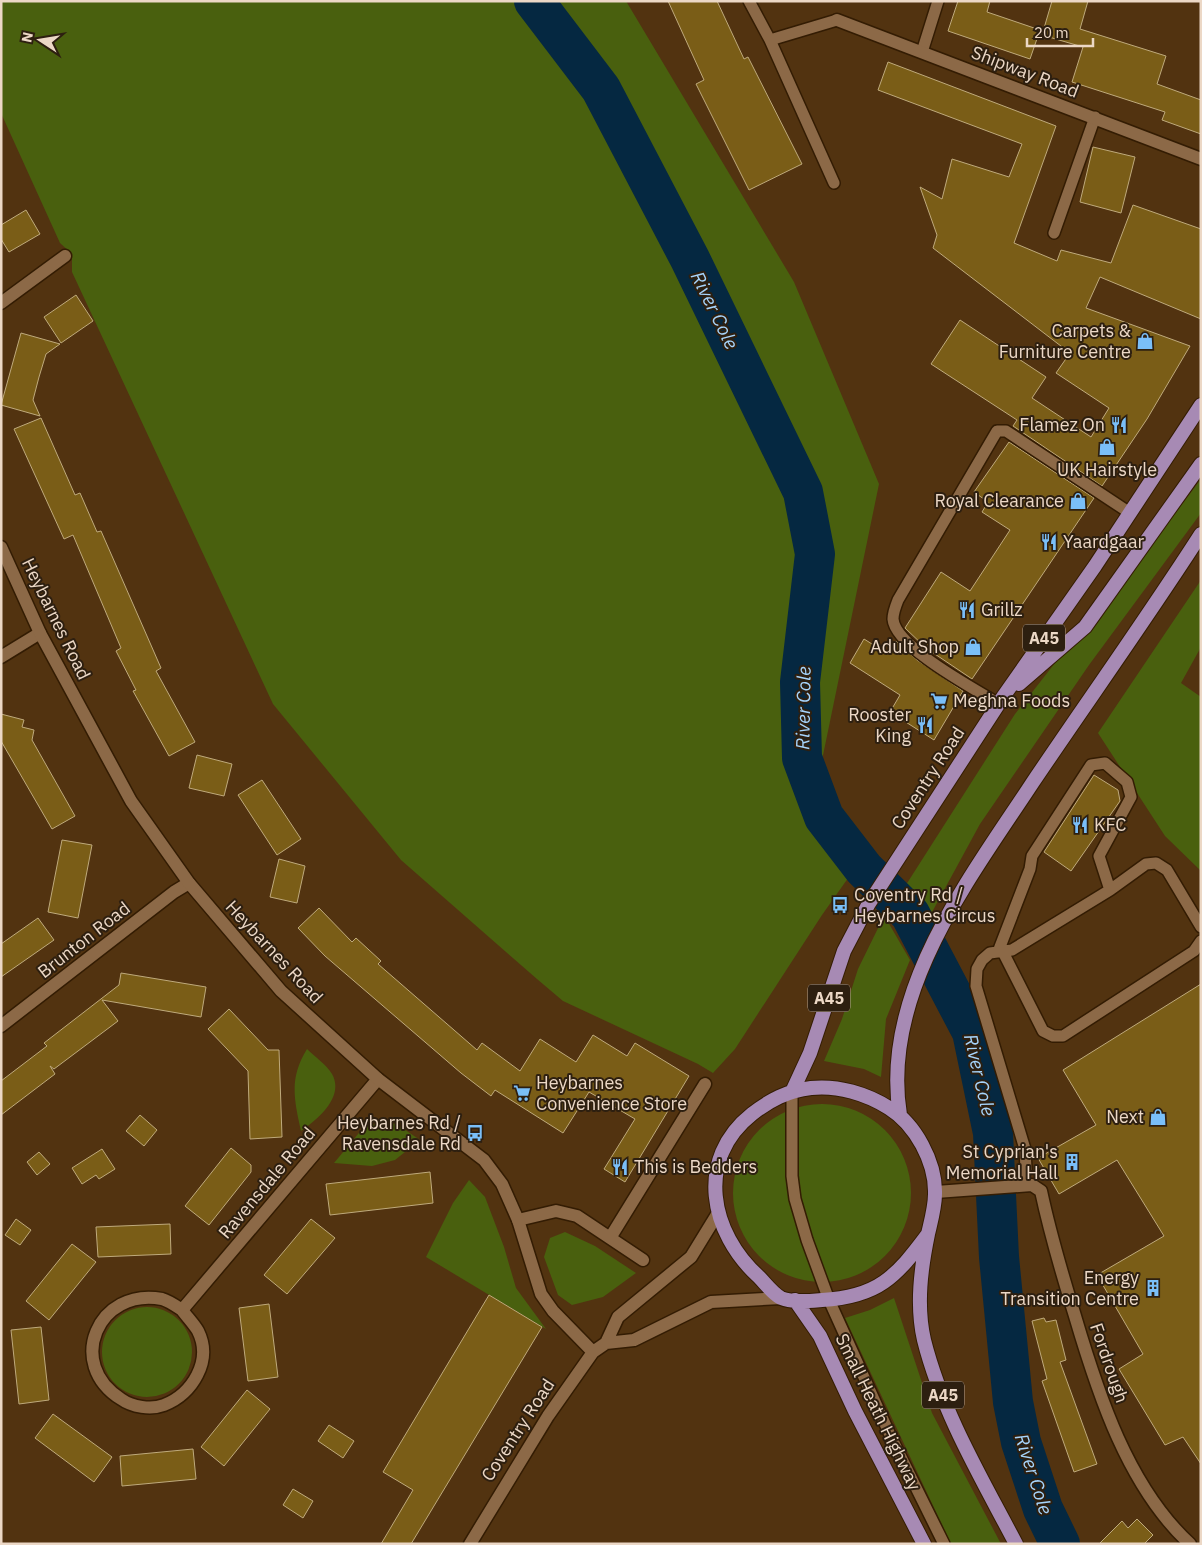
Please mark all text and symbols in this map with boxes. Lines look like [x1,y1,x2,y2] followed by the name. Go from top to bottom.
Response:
[15,15,65,65] north arrow
[1027,15,1093,47] scale bar
[1034,23,1069,42] text: 20 m
[17,30,37,44] text: N
[968,40,1082,103] street label: Shipway Road
[686,267,744,353] water label: River Cole
[999,319,1132,363] place label: Carpets & Furniture Centre
[1135,331,1155,351] shop icon: Carpets & Furniture Centre
[1019,413,1105,436] place label: Flamez On
[1109,415,1129,435] restaurant icon: Flamez On
[1097,437,1117,457] shop icon: UK Hairstyle
[1057,458,1157,481] place label: UK Hairstyle
[935,489,1064,512] place label: Royal Clearance
[1068,491,1088,511] shop icon: Royal Clearance
[1063,530,1145,553] place label: Yaardgaar
[1039,532,1059,552] restaurant icon: Yaardgaar
[17,554,96,683] street label: Heybarnes Road
[981,598,1023,621] place label: Grillz
[957,600,977,620] restaurant icon: Grillz
[1023,624,1065,651] road number: A45
[870,635,959,658] place label: Adult Shop
[963,637,983,657] shop icon: Adult Shop
[790,666,816,750] water label: River Cole
[953,689,1070,712] place label: Meghna Foods
[929,691,949,711] supermarket icon: Meghna Foods
[848,703,911,747] place label: Rooster King
[915,715,935,735] restaurant icon: Rooster King
[886,722,969,833] street label: Coventry Road
[1094,813,1126,836] place label: KFC
[1070,815,1090,835] restaurant icon: KFC
[854,883,996,927] place label: Coventry Rd / Heybarnes Circus
[221,895,328,1008] street label: Heybarnes Road
[830,895,850,915] bus stop icon: Coventry Rd / Heybarnes Circus
[33,896,135,983] street label: Brunton Road
[808,984,850,1011] road number: A45
[959,1032,1001,1119] water label: River Cole
[536,1071,687,1115] place label: Heybarnes Convenience Store
[512,1083,532,1103] supermarket icon: Heybarnes Convenience Store
[1106,1105,1144,1128] place label: Next
[1148,1107,1168,1127] shop icon: Next
[337,1111,461,1155] place label: Heybarnes Rd / Ravensdale Rd
[213,1122,320,1243] street label: Ravensdale Road
[465,1123,485,1143] bus stop icon: Heybarnes Rd / Ravensdale Rd
[946,1140,1058,1184] place label: St Cyprian's Memorial Hall
[1062,1152,1082,1172] building icon: St Cyprian's Memorial Hall
[634,1155,757,1178] place label: This is Bedders
[610,1157,630,1177] restaurant icon: This is Bedders
[1001,1266,1139,1310] place label: Energy Transition Centre
[1143,1278,1163,1298] building icon: Energy Transition Centre
[1085,1320,1134,1406] street label: Fordrough
[830,1330,926,1494] street label: Small Heath Highway
[476,1374,559,1485] street label: Coventry Road
[922,1382,964,1408] road number: A45
[1010,1430,1058,1518] water label: River Cole

